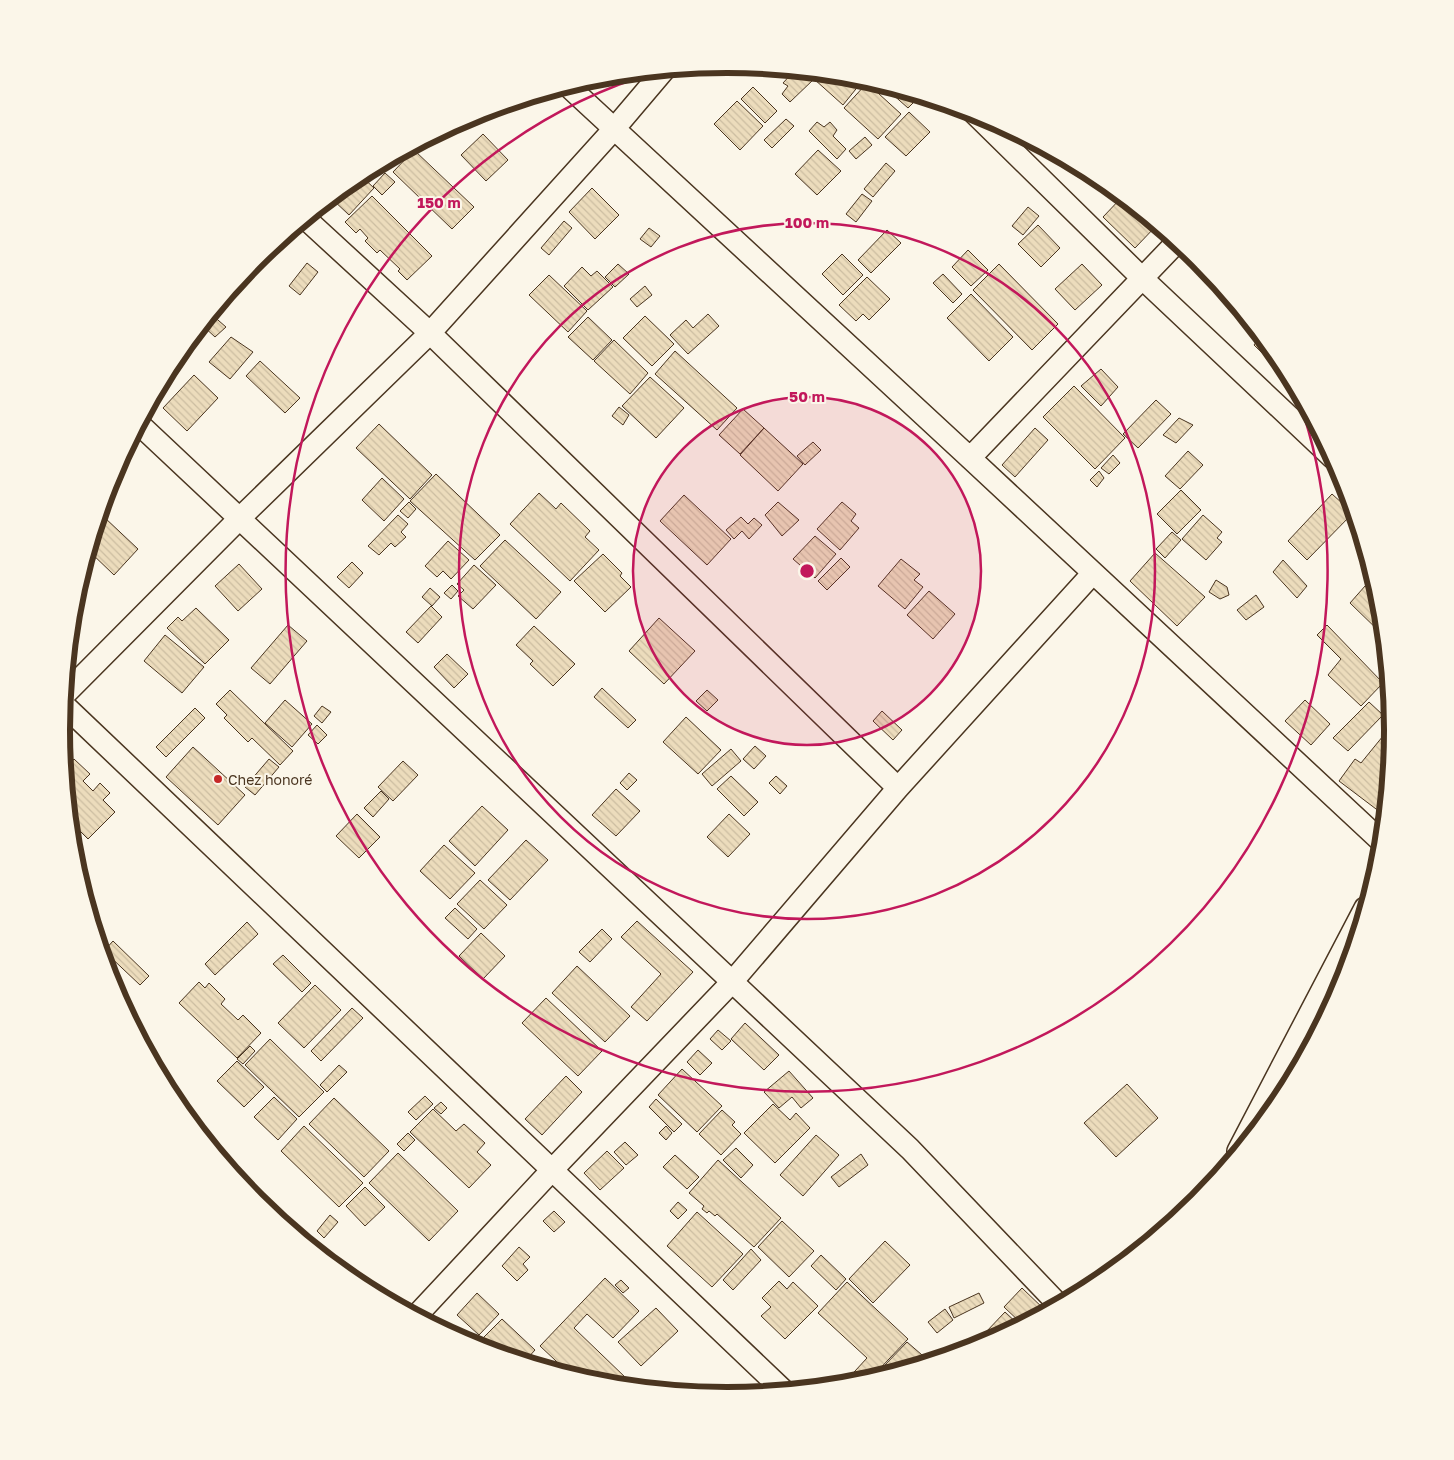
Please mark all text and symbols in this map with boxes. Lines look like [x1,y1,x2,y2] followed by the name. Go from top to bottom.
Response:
[417,193,461,211] text: 150 m
[785,213,829,231] text: 100 m
[789,387,825,405] text: 50 m
[798,562,816,580] centre of rings
[228,771,312,788] place label: Chez honoré
[212,773,224,785] marker: Chez honoré

